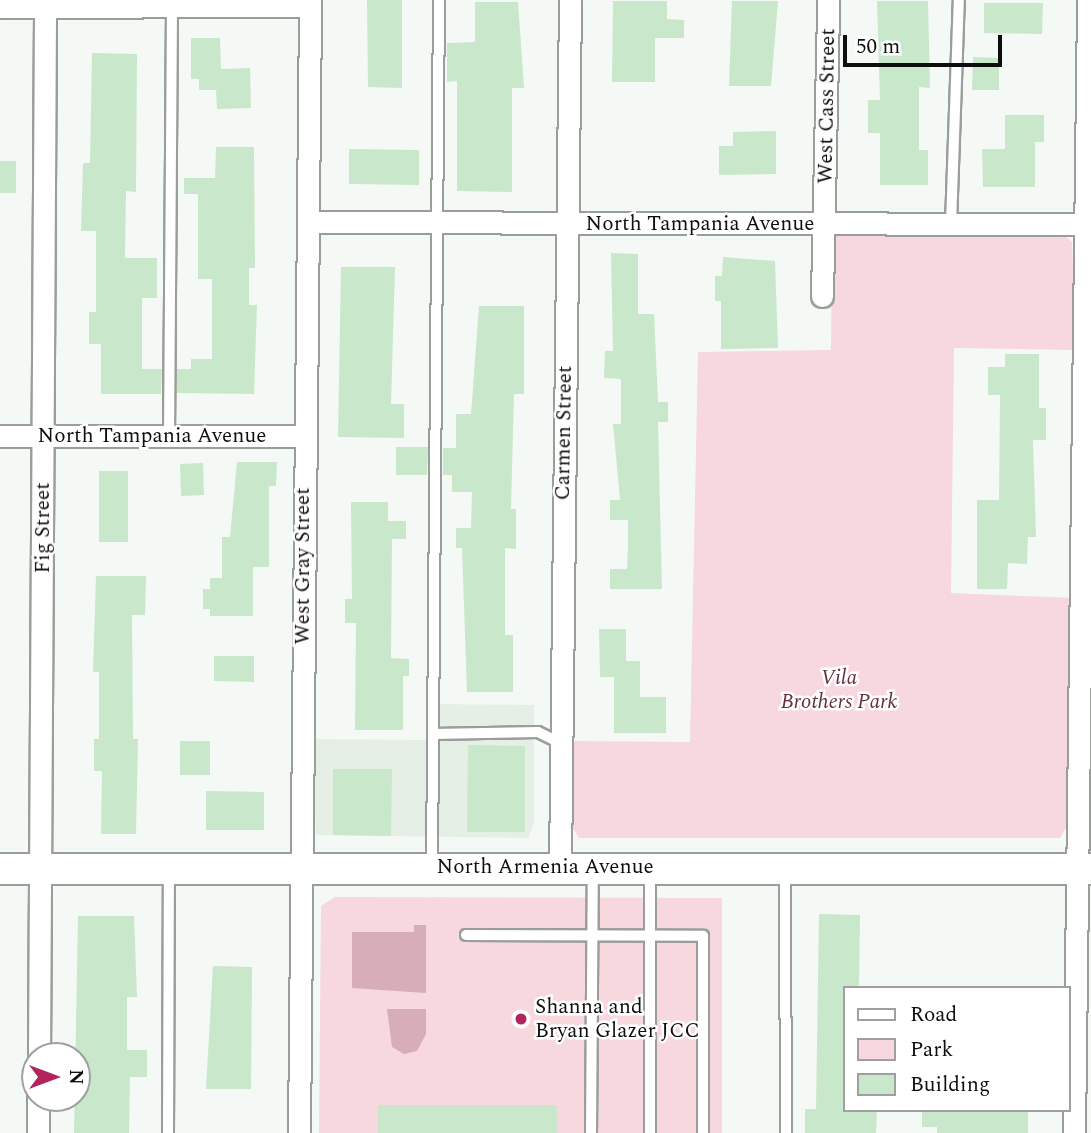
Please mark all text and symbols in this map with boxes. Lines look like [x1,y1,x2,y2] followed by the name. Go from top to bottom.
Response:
[846,21,1005,65] scale bar
[813,28,841,184] street label: West Cass Street
[856,31,900,63] text: 50 m
[586,211,814,237] street label: North Tampania Avenue
[550,365,578,501] street label: Carmen Street
[38,423,266,449] street label: North Tampania Avenue
[30,482,56,574] street label: Fig Street
[290,487,316,645] street label: West Gray Street
[781,665,897,715] park label: Vila Brothers Park
[436,854,654,880] street label: North Armenia Avenue
[842,986,1070,1112] legend
[535,994,700,1044] place label: Shanna and Bryan Glazer JCC
[910,999,957,1031] text: Road
[513,1011,529,1027] marker: Shanna and Bryan Glazer JCC
[910,1034,953,1066] text: Park
[21,1042,91,1112] north arrow
[61,1069,90,1085] text: N
[910,1069,990,1101] text: Building

